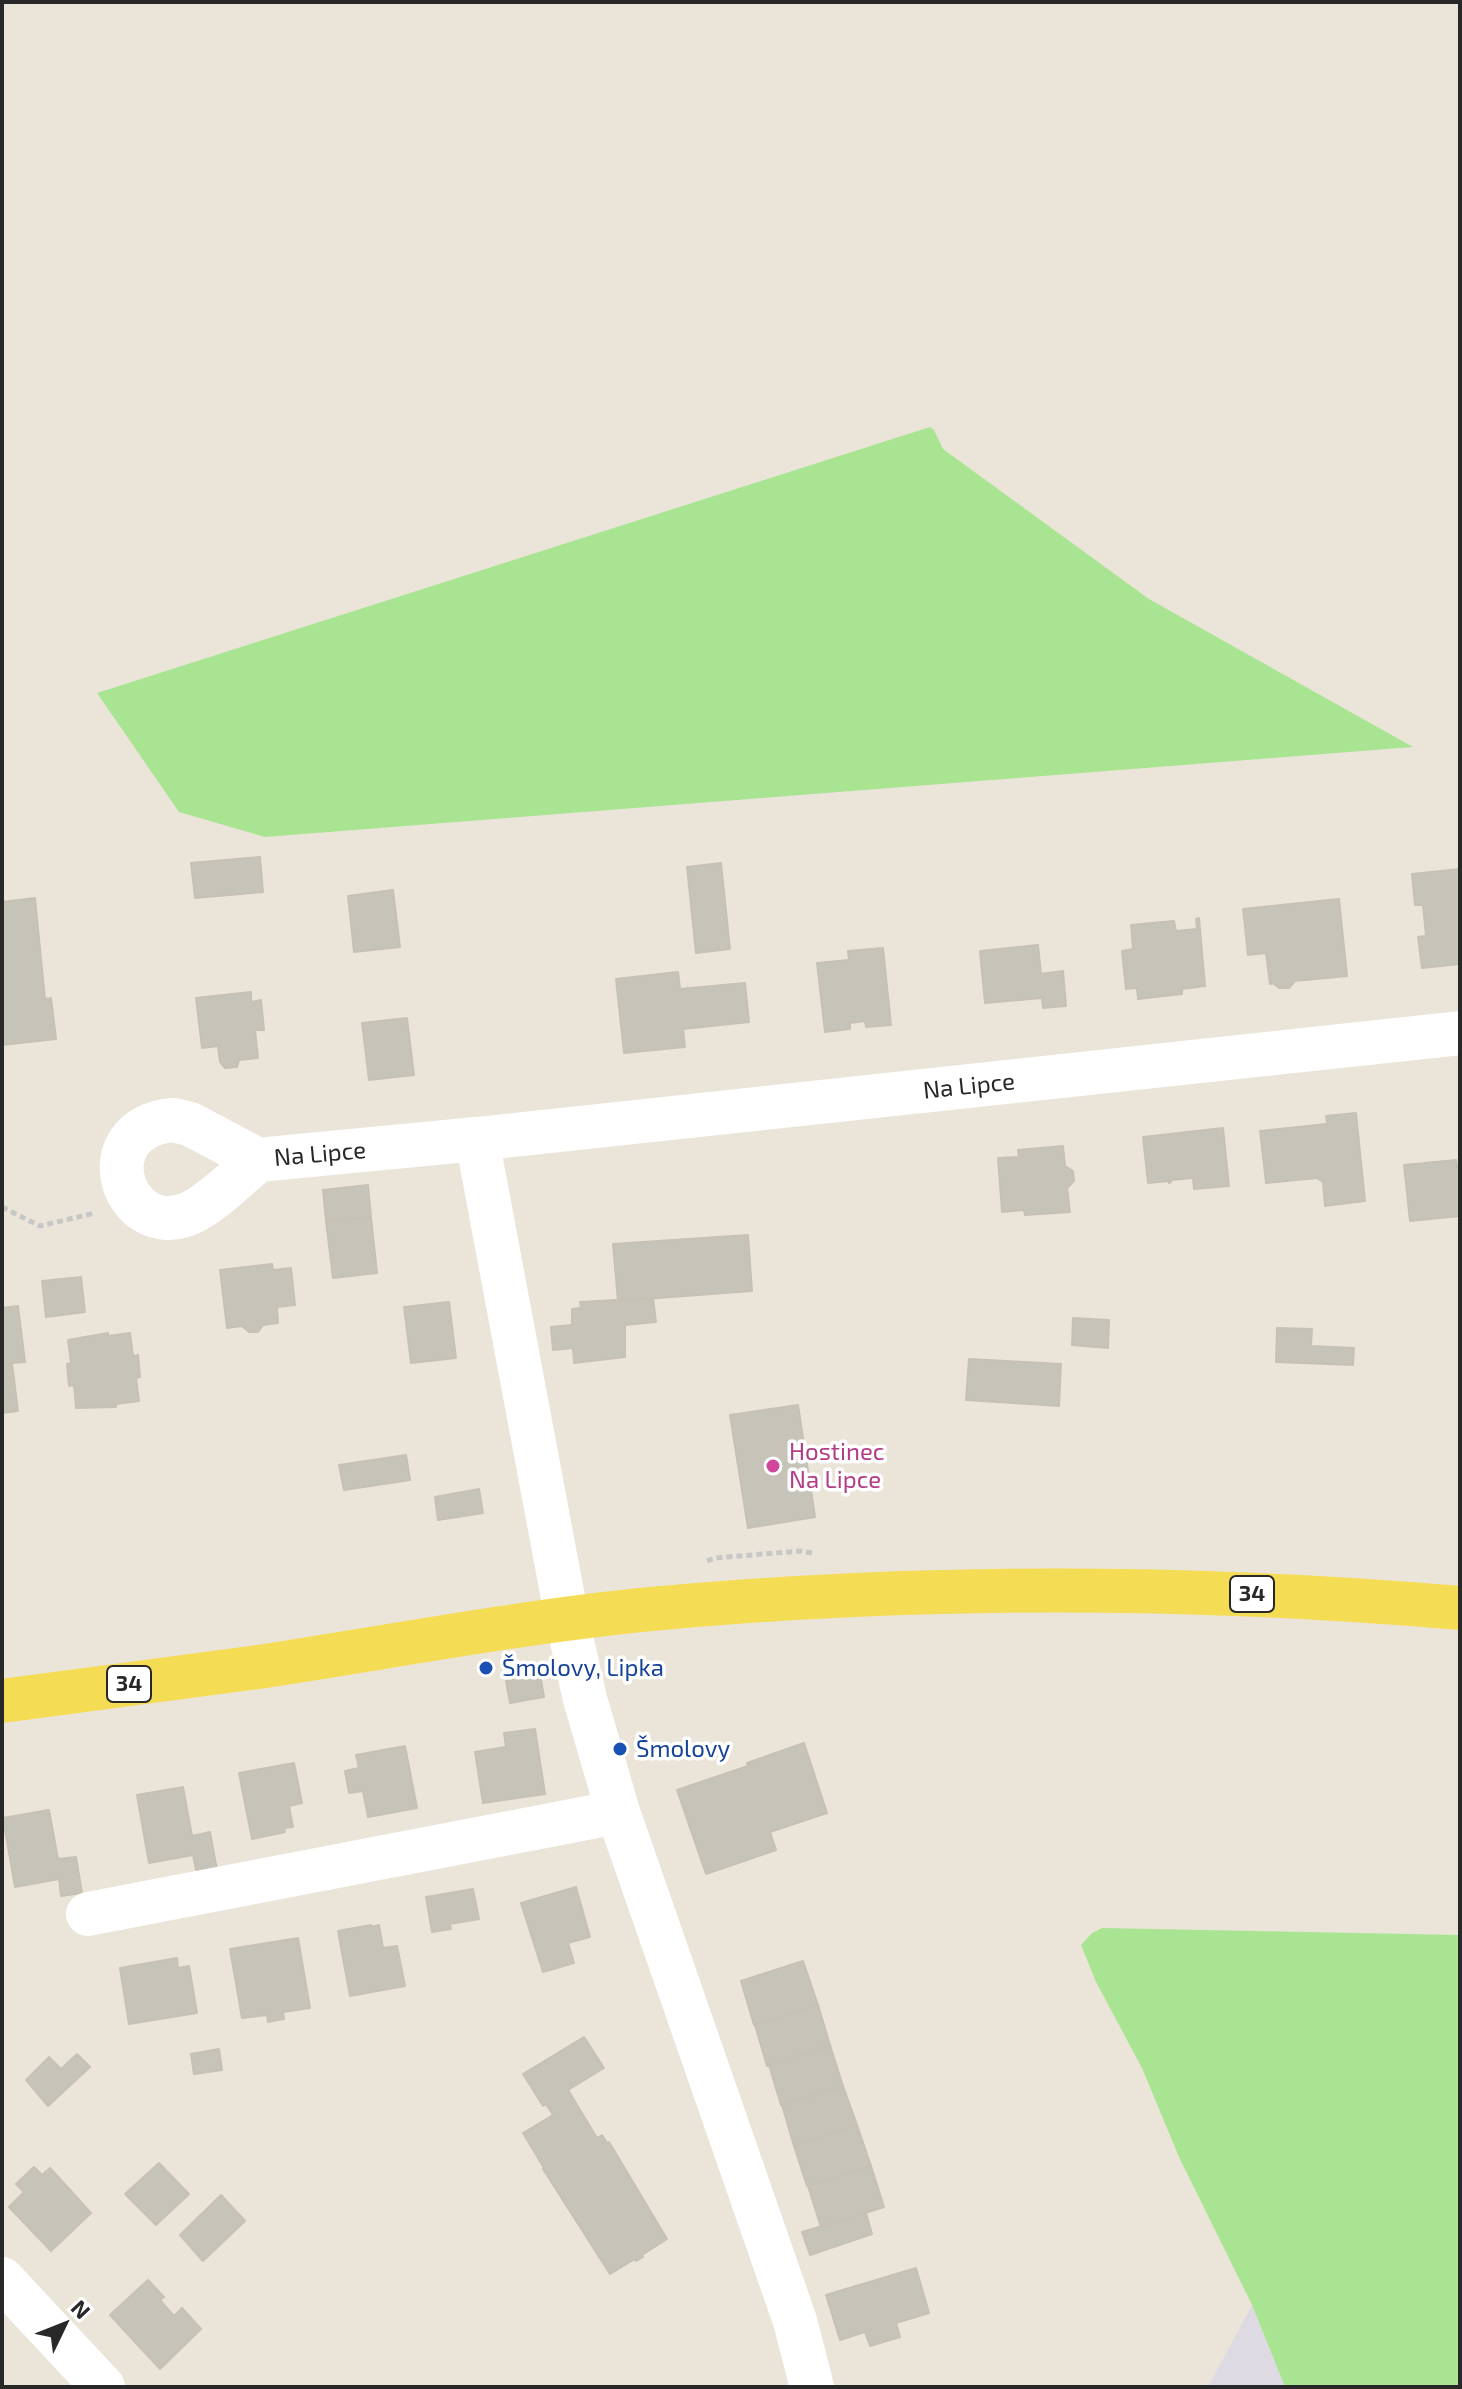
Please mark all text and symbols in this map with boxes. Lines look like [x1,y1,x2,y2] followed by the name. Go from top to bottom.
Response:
[922,1067,1016,1105] street label: Na Lipce
[273,1136,367,1172] street label: Na Lipce
[789,1438,885,1494] place label: Hostinec Na Lipce
[764,1457,782,1475] marker: Hostinec Na Lipce
[1230,1576,1274,1612] road number: 34
[502,1654,664,1682] place label: Šmolovy, Lipka
[477,1659,495,1677] marker: Šmolovy, Lipka
[107,1666,151,1702] road number: 34
[636,1735,730,1763] place label: Šmolovy
[611,1740,629,1758] marker: Šmolovy
[24,2285,104,2365] north arrow
[67,2294,96,2323] text: N

